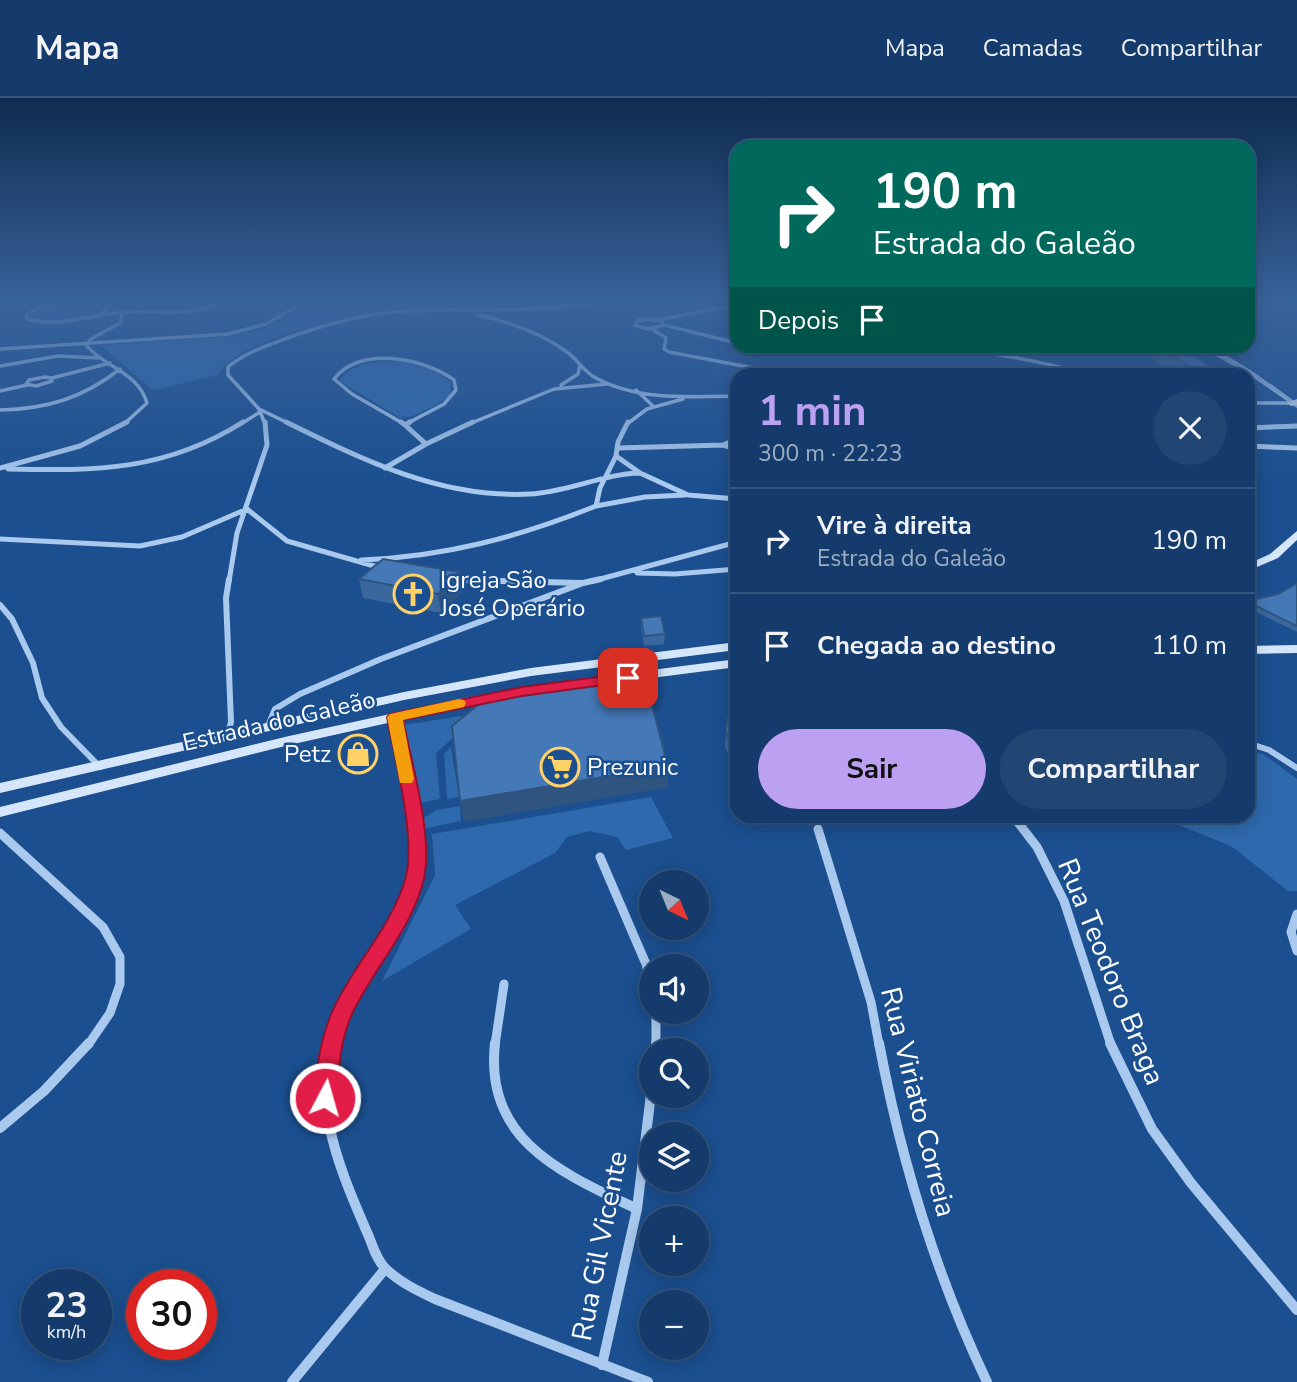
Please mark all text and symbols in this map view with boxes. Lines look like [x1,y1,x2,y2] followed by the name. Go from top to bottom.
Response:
[35,26,120,71] text: Mapa
[885,32,945,64] text: Mapa
[983,32,1083,64] text: Camadas
[1121,32,1262,64] text: Compartilhar
[873,158,1017,225] text: 190 m
[758,168,849,259] icon: right
[873,222,1136,265] text: Estrada do Galeão
[853,301,891,339] icon: arrive
[758,303,839,338] text: Depois
[758,383,867,440] text: 1 min
[1153,391,1227,465] button: close
[758,438,903,469] text: 300 m · 22:23
[817,508,972,543] text: Vire à direita
[758,522,796,560] icon: right
[1151,523,1227,558] text: 190 m
[817,543,1006,574] text: Estrada do Galeão
[439,564,585,624] place label: Igreja São José Operário
[392,573,434,615] church icon: Igreja São José Operário
[758,627,796,665] icon: arrive
[817,628,1056,663] text: Chegada ao destino
[1151,628,1227,663] text: 110 m
[598,648,658,708] pin
[609,659,647,697] icon: arrive
[179,683,379,759] street label: Estrada do Galeão
[758,729,986,809] button: Sair
[1000,729,1227,809] button: Compartilhar
[337,733,379,775] shop icon: Petz
[284,738,331,770] place label: Petz
[539,746,581,788] supermarket icon: Prezunic
[587,751,678,783] place label: Prezunic
[1048,853,1174,1091] street label: Rua Teodoro Braga
[639,870,709,940] north arrow
[639,870,709,1360] map controls
[639,954,709,1024] button: sound
[871,983,965,1221] street label: Rua Viriato Correia
[639,1038,709,1108] button: search
[288,1061,362,1135] position arrow
[639,1122,709,1192] button: layers
[563,1148,637,1344] street label: Rua Gil Vicente
[639,1206,709,1276] button: +
[126,1269,217,1360] speed limit sign: 30
[45,1282,88,1329] text: 23
[639,1290,709,1360] button: −
[47,1320,86,1344] text: km/h

